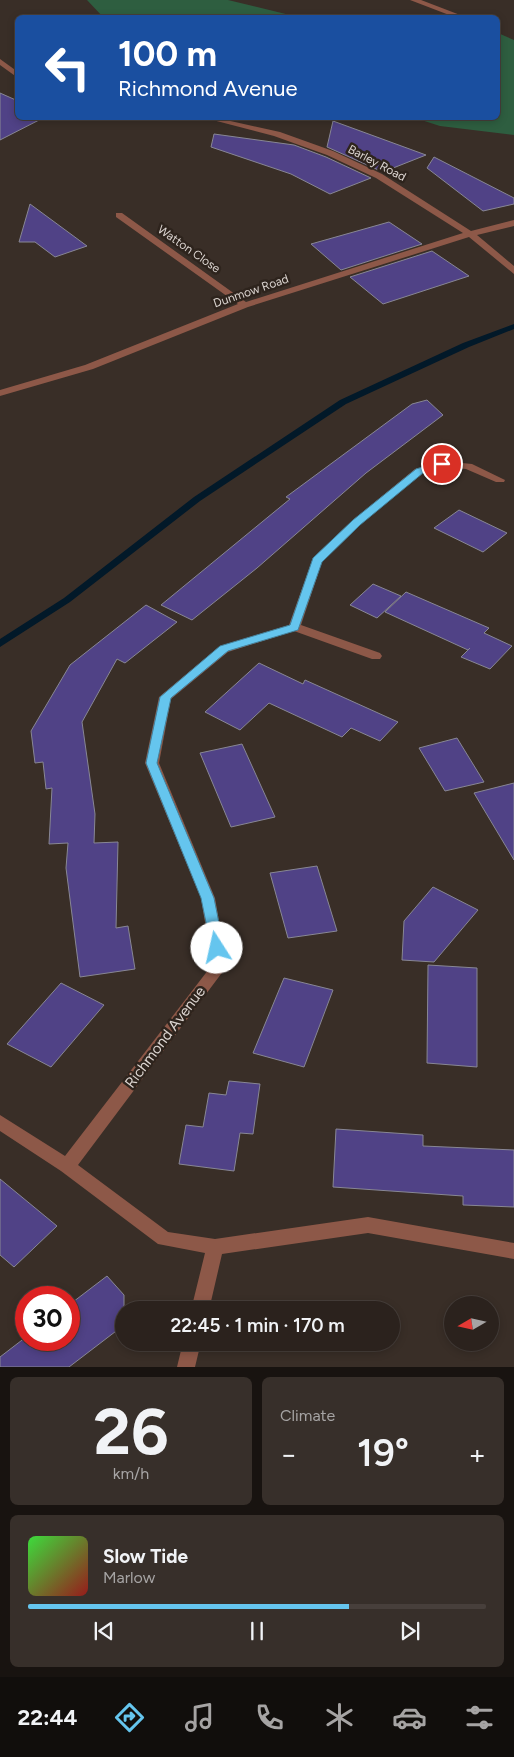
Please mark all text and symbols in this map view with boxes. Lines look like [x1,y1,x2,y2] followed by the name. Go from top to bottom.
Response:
[118,33,217,75] text: 100 m
[35,35,100,100] icon: left
[118,75,298,102] text: Richmond Avenue
[346,142,408,184] street label: Barley Road
[155,222,223,276] street label: Watton Close
[212,272,290,310] street label: Dunmow Road
[421,443,463,485] pin
[428,450,456,478] icon: arrive
[190,921,242,973] position arrow
[121,983,209,1091] street label: Richmond Avenue
[15,1286,80,1351] speed limit sign: 30
[444,1296,499,1351] north arrow
[444,1296,499,1351] map controls
[170,1314,345,1337] text: 22:45 · 1 min · 170 m
[93,1392,169,1470] text: 26
[280,1406,335,1425] text: Climate
[357,1430,409,1476] text: 19°
[280,1437,297,1471] text: −
[469,1437,486,1471] text: +
[113,1464,149,1483] text: km/h
[103,1545,188,1568] text: Slow Tide
[103,1568,155,1587] text: Marlow
[90,1617,118,1645] icon: previous
[243,1617,271,1645] icon: pause
[396,1617,424,1645] icon: next
[112,1700,147,1735] icon: directions
[182,1700,217,1735] icon: music
[252,1700,287,1735] icon: phone
[322,1700,357,1735] icon: climate
[392,1700,427,1735] icon: car
[462,1700,497,1735] icon: filters
[17,1704,77,1731] text: 22:44

